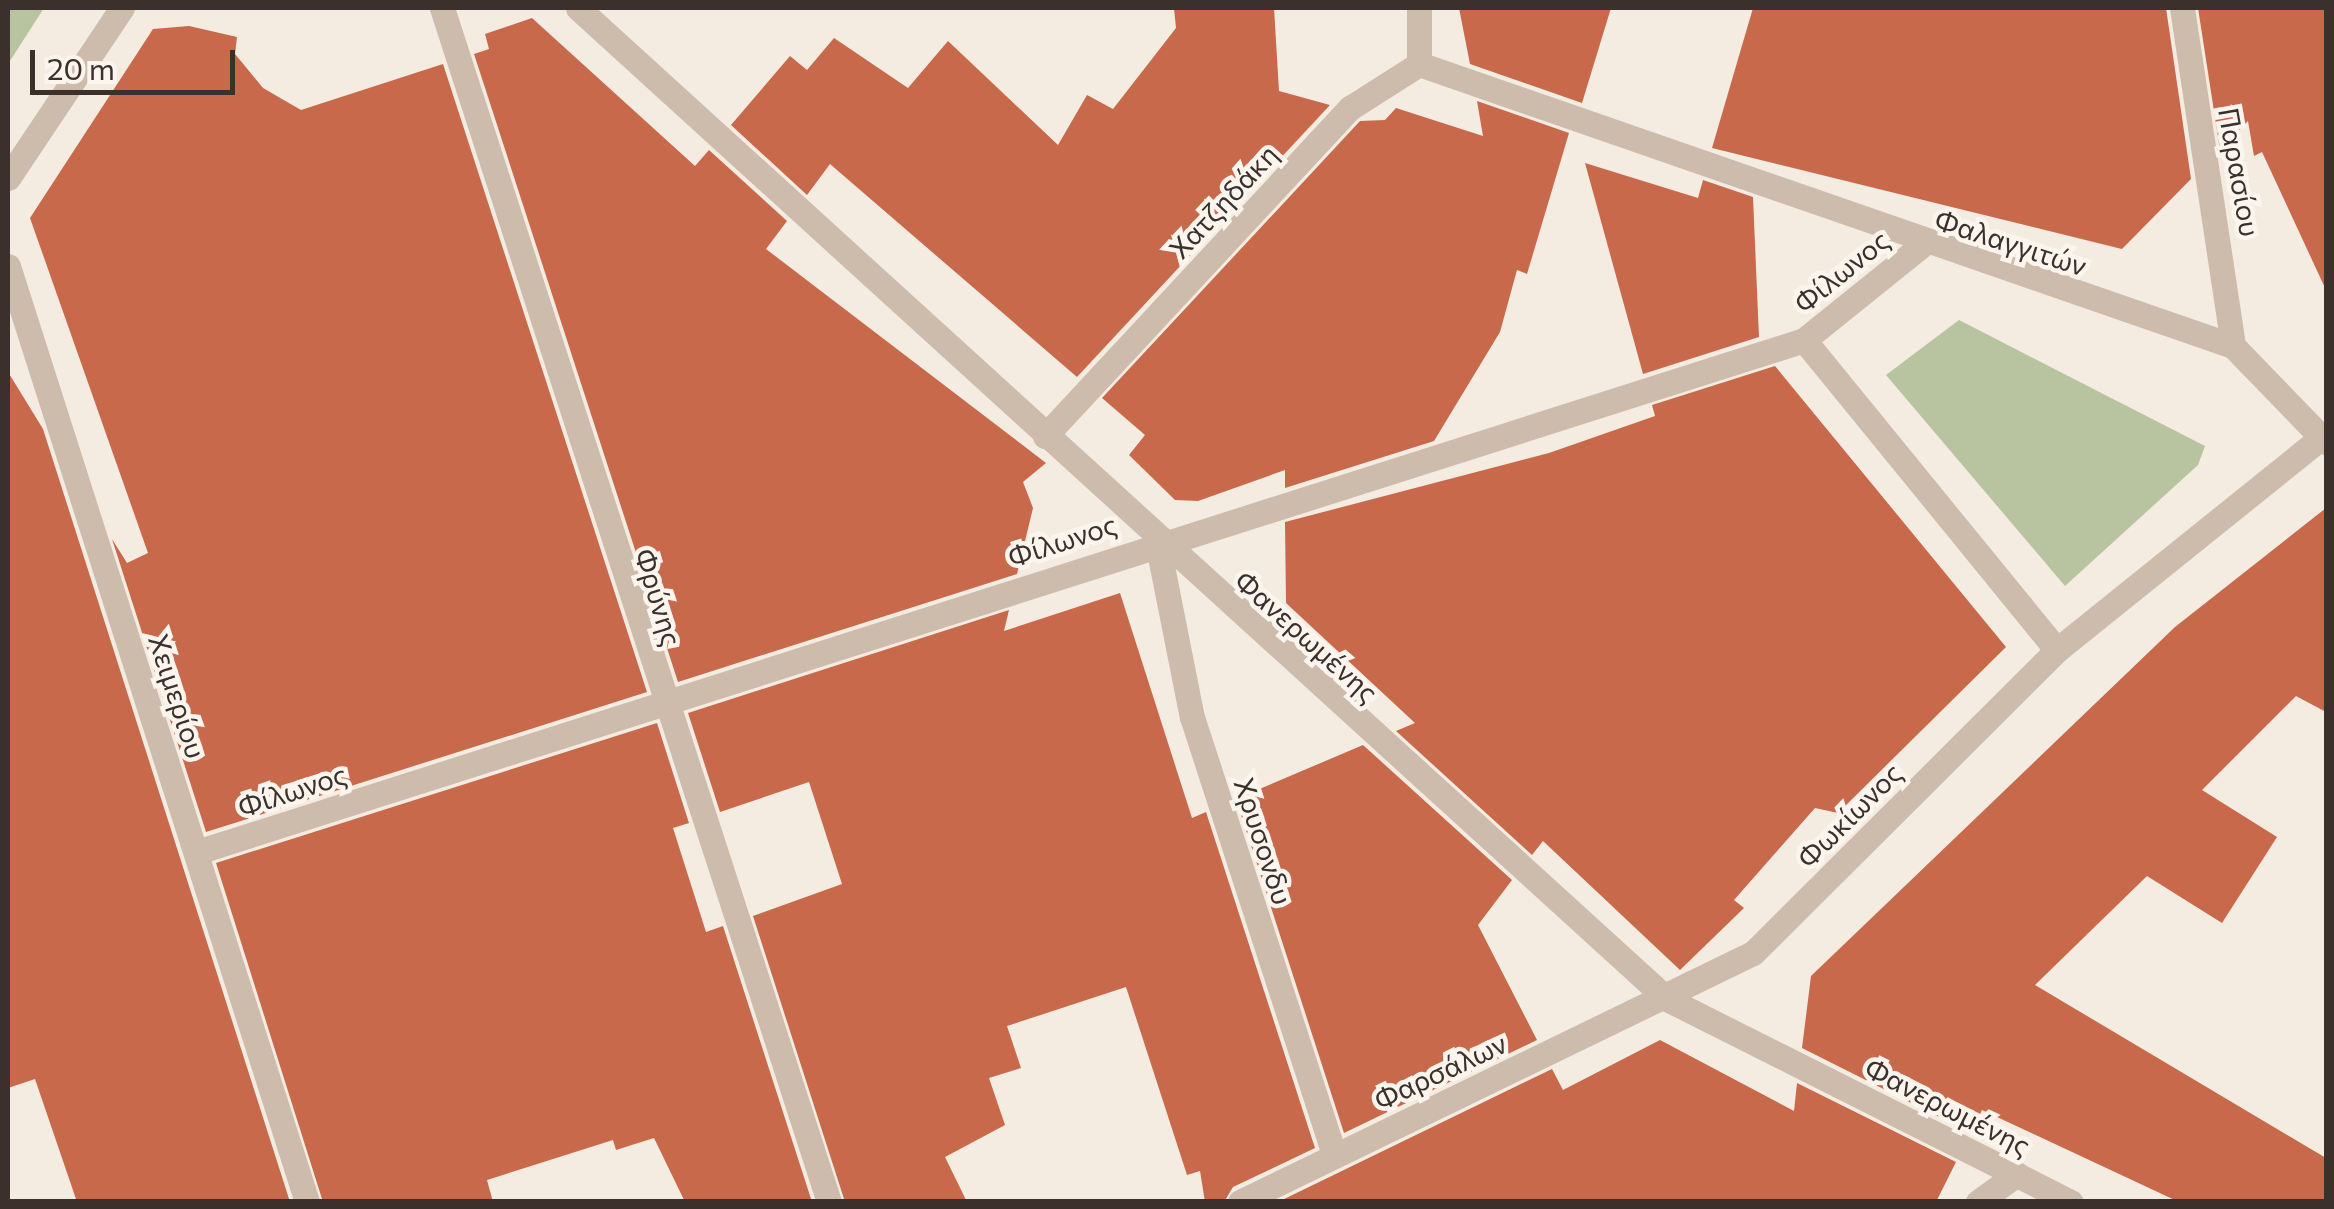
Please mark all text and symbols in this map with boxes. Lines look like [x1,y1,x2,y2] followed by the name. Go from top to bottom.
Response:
[35,30,240,92] scale bar
[47,49,115,86] text: 20 m
[2212,105,2268,239] street label: Παρασίου
[1162,137,1284,265] street label: Χατζηδάκη
[1931,202,2091,282] street label: Φαλαγγιτών
[1787,223,1895,319] street label: Φίλωνος
[1003,507,1121,573] street label: Φίλωνος
[628,544,690,650] street label: Φρύνης
[1229,563,1385,709] street label: Φανερωμένης
[142,630,214,762] street label: Χειμερίου
[1790,756,1908,874] street label: Φωκίωνος
[233,757,351,823] street label: Φίλωνος
[1228,773,1300,909] street label: Χρυσονδυ
[1369,1026,1511,1116] street label: Φαρσάλων
[1860,1050,2036,1162] street label: Φανερωμένης

